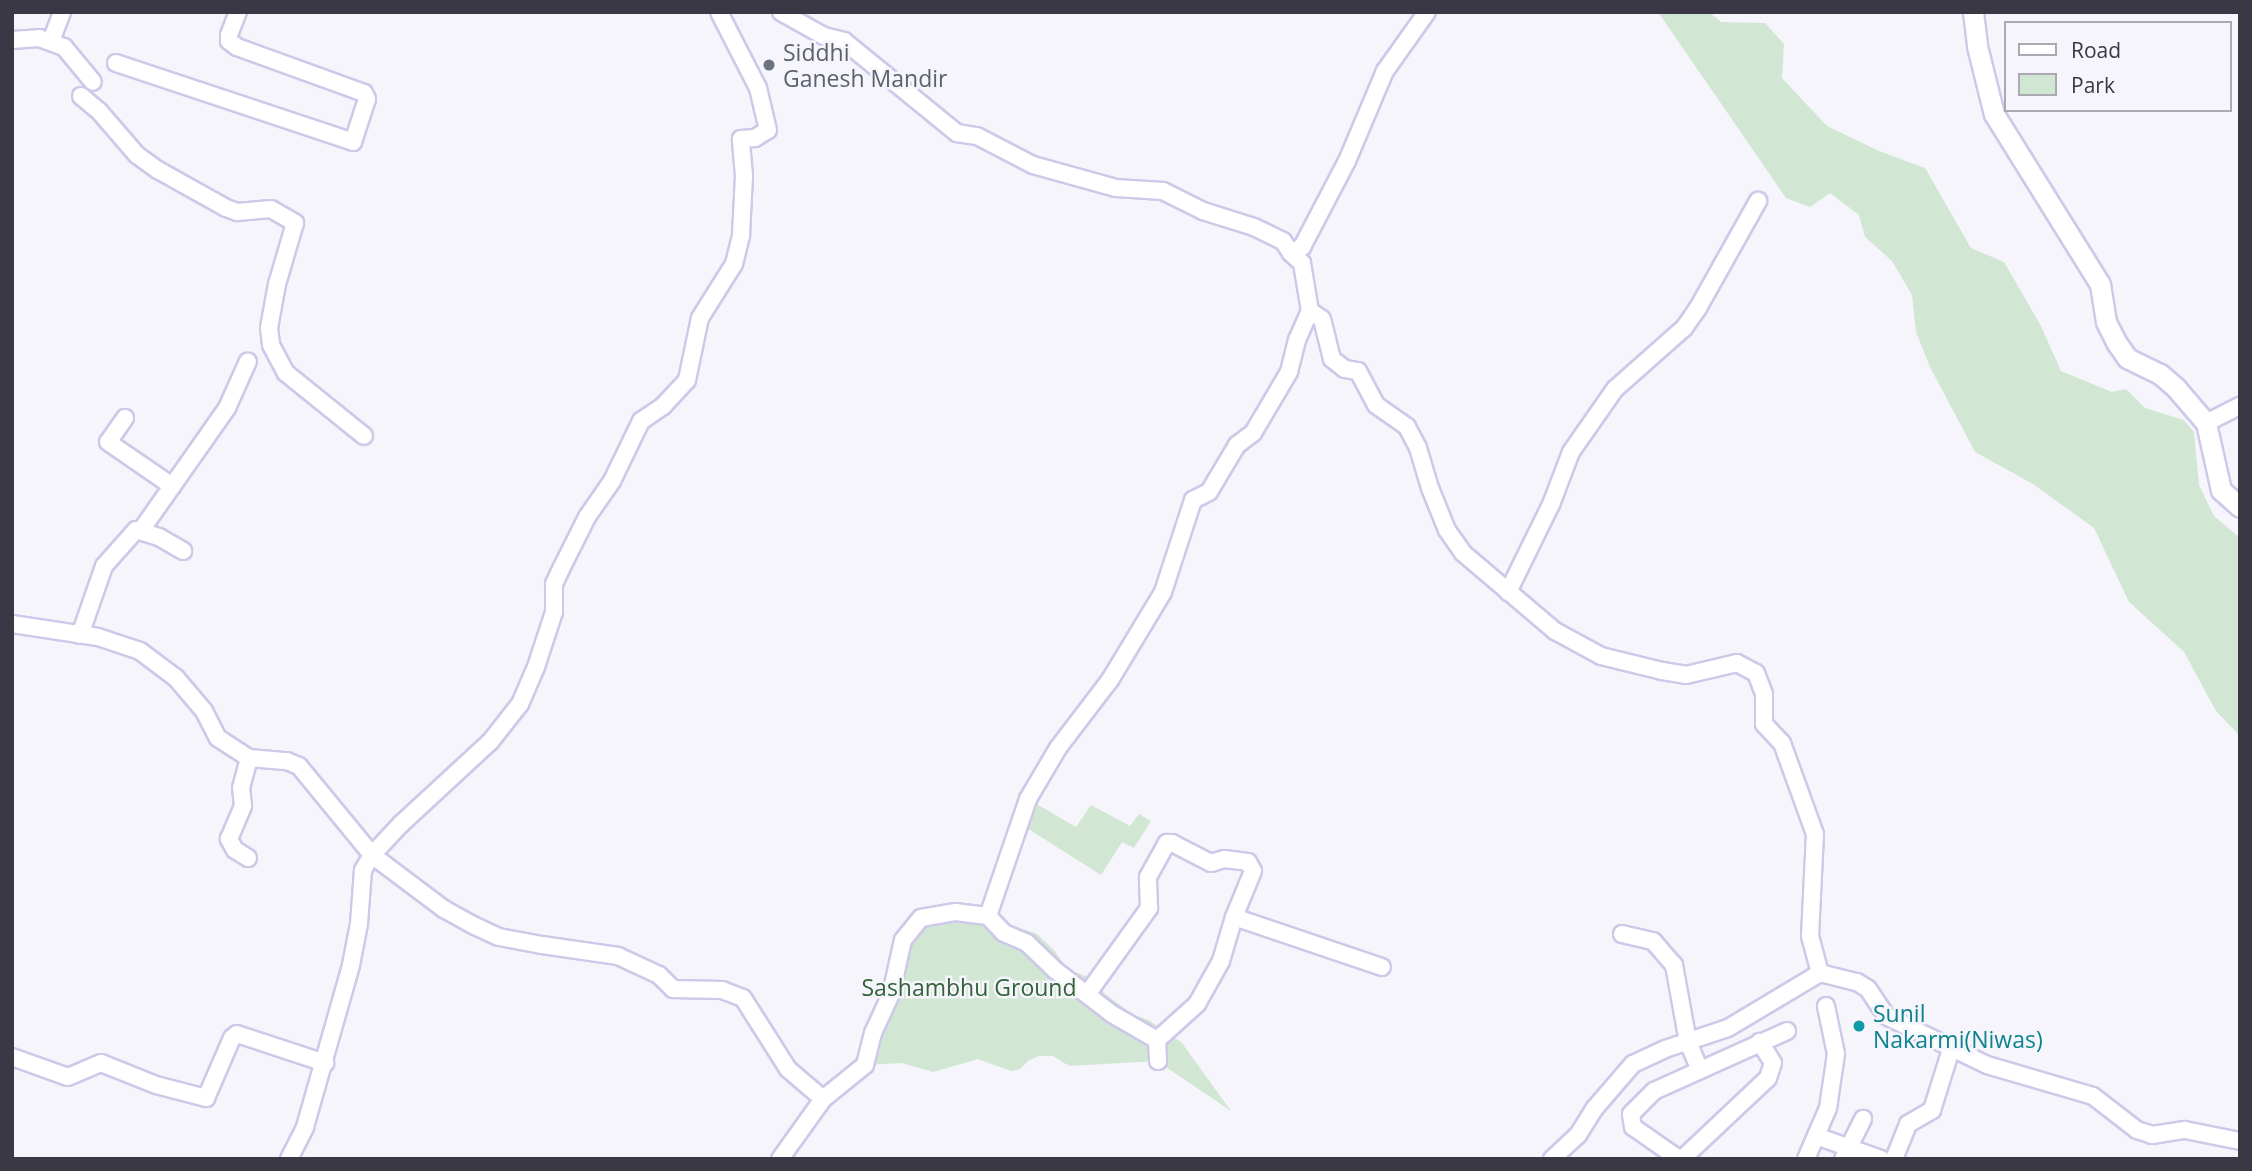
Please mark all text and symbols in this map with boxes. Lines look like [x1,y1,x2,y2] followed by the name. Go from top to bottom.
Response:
[2004,21,2231,112] legend
[2071,36,2121,64] text: Road
[783,38,947,92] place label: Siddhi Ganesh Mandir
[761,57,777,73] marker: Siddhi Ganesh Mandir
[2071,71,2115,99] text: Park
[861,973,1077,1001] park label: Sashambhu Ground
[1873,999,2043,1053] place label: Sunil Nakarmi(Niwas)
[1851,1018,1867,1034] marker: Sunil Nakarmi(Niwas)

